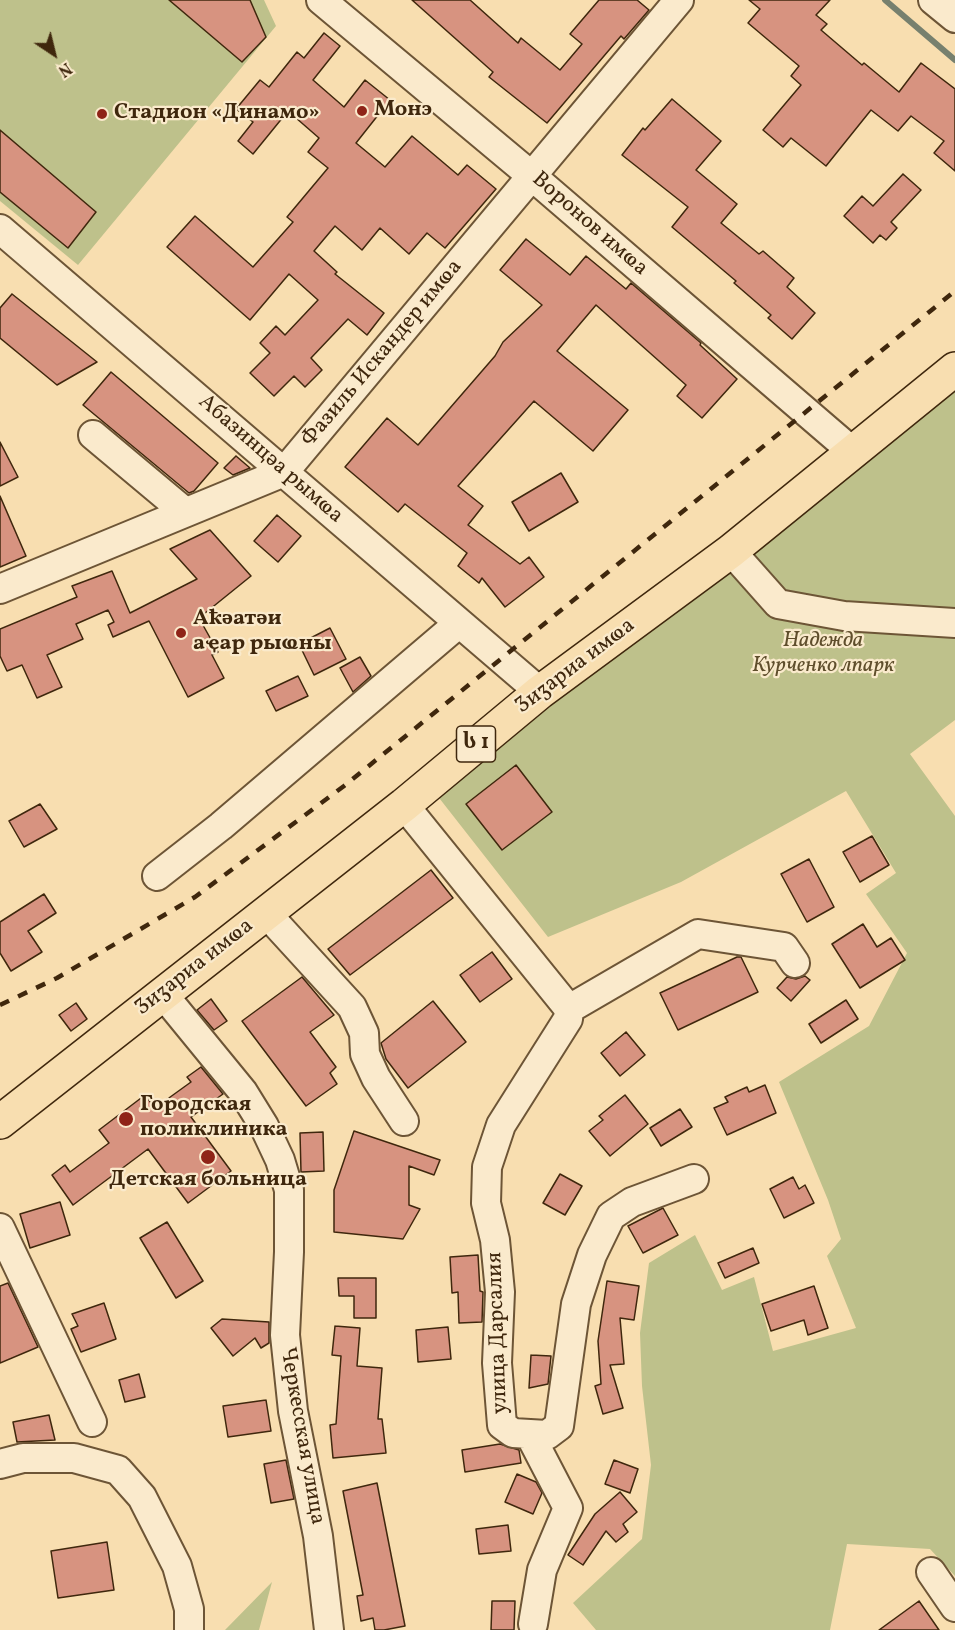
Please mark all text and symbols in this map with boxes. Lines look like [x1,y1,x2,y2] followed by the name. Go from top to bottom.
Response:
[24,24,84,84] north arrow
[53,56,75,81] text: N
[374,98,432,124] place label: Монэ
[114,101,320,127] place label: Cтадион «Динамо»
[355,104,369,118] marker: Монэ
[95,107,109,121] marker: Cтадион «Динамо»
[525,167,653,283] street label: Воронов имҩа
[297,255,469,453] street label: Фазиль Искандер имҩа
[192,390,348,530] street label: Абазинцәа рымҩа
[193,607,331,658] place label: Аҟәатәи аҿар рыҩны
[511,613,641,721] street label: Ӡиӡариа имҩа
[174,626,188,640] marker: Аҟәатәи аҿар рыҩны
[752,629,894,680] park label: Надежда Курченко лпарк
[456,726,496,762] road number: ს 1
[131,914,259,1022] street label: Ӡиӡариа имҩа
[140,1093,288,1144] place label: Городская поликлиника
[117,1110,135,1128] marker: Городская поликлиника
[199,1148,217,1166] marker: Детская больница
[109,1168,307,1194] place label: Детская больница
[483,1252,515,1414] street label: улица Дарсалия
[272,1345,330,1527] street label: Черкесская улица

